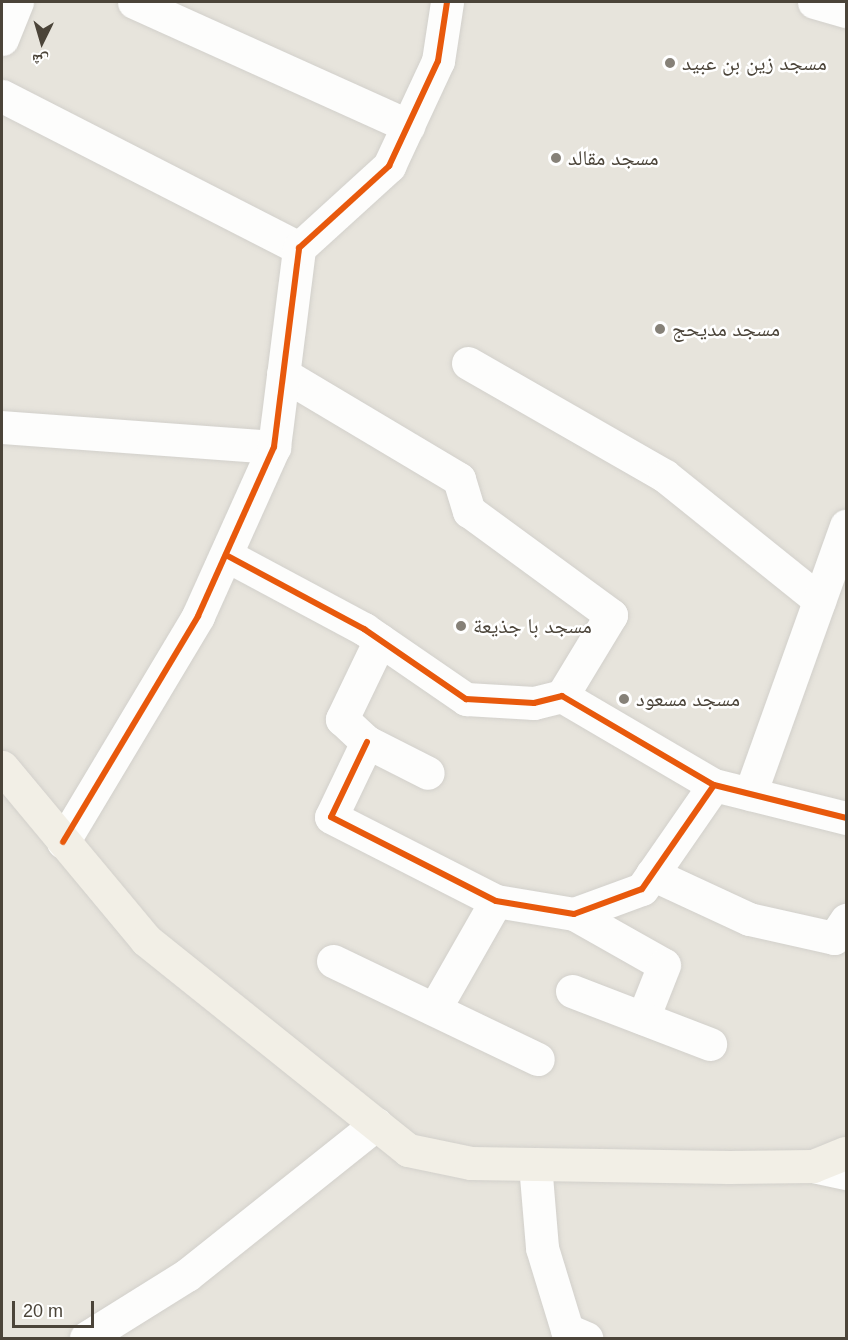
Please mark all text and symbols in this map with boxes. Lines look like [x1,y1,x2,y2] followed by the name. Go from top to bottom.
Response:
[12,12,72,72] north arrow
[682,50,827,76] place label: مسجد زين بن عبيد
[31,51,50,70] text: ش
[663,56,677,70] marker: مسجد زين بن عبيد
[568,145,659,171] place label: مسجد مقالد
[549,151,563,165] marker: مسجد مقالد
[672,316,780,342] place label: مسجد مديحج
[653,322,667,336] marker: مسجد مديحج
[473,613,592,639] place label: مسجد با جذيعة
[454,619,468,633] marker: مسجد با جذيعة
[636,686,740,712] place label: مسجد مسعود
[617,692,631,706] marker: مسجد مسعود
[15,1289,98,1327] scale bar
[23,1301,63,1321] text: 20 m

